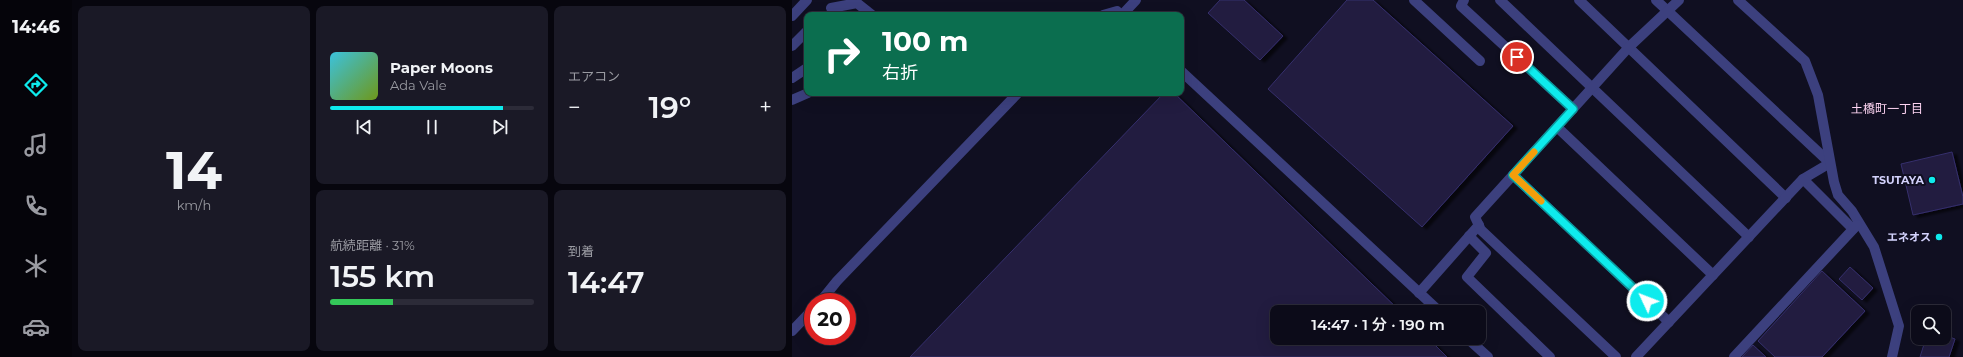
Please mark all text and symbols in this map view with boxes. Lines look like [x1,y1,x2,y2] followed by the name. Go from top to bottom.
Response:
[12,16,60,38] text: 14:46
[882,24,968,58] text: 100 m
[816,28,868,80] icon: right
[1500,40,1534,74] pin
[1506,46,1528,68] icon: arrive
[390,58,493,77] text: Paper Moons
[882,62,918,84] text: 右折
[568,68,620,84] text: エアコン
[22,71,50,99] icon: directions
[390,77,447,93] text: Ada Vale
[649,89,691,126] text: 19°
[568,94,581,121] text: −
[759,94,772,121] text: +
[1851,101,1923,116] district label: 土橋町一丁目
[353,116,375,138] icon: previous
[421,116,443,138] icon: pause
[489,116,511,138] icon: next
[22,131,50,159] icon: music
[166,139,222,202] text: 14
[1872,173,1925,187] place label: TSUTAYA
[1927,175,1937,185] marker: TSUTAYA
[22,192,50,220] icon: phone
[177,197,211,213] text: km/h
[1887,230,1931,244] place label: エネオス
[1934,232,1944,242] marker: エネオス
[330,237,415,253] text: 航続距離 · 31%
[568,243,594,259] text: 到着
[22,252,50,280] icon: climate
[330,258,435,295] text: 155 km
[568,264,645,301] text: 14:47
[1626,280,1668,322] position arrow
[804,293,856,345] speed limit sign: 20
[1911,305,1951,345] map controls
[1911,305,1951,345] button: search
[22,313,50,341] icon: car
[1311,315,1445,334] text: 14:47 · 1 分 · 190 m

